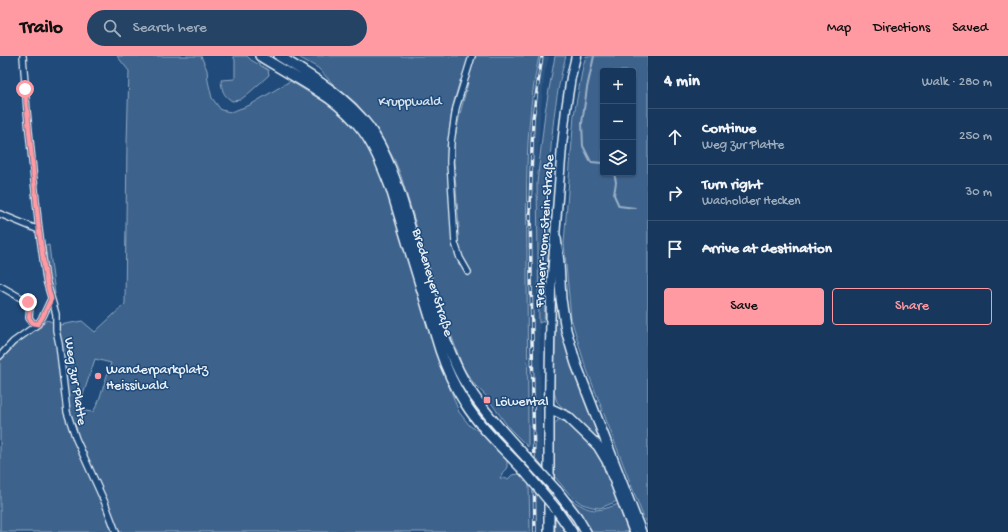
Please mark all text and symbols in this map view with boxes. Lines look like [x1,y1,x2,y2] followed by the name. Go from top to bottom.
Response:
[87,10,367,46] search box
[20,17,63,40] text: Trailo
[101,17,123,39] icon: search
[133,19,207,37] text: Search here
[827,20,851,37] text: Map
[873,20,930,37] text: Directions
[952,20,988,37] text: Saved
[600,68,636,176] map controls
[600,68,636,104] button: +
[664,72,700,92] text: 4 min
[922,75,992,90] text: Walk · 280 m
[16,80,34,98] route start
[379,94,443,111] park label: Kruppwald
[600,104,636,140] button: −
[702,120,756,138] text: Continue
[664,126,686,148] icon: ahead
[959,129,992,144] text: 250 m
[702,138,784,153] text: Weg zur Platte
[600,140,636,176] button: layers
[532,153,559,309] street label: Freiherr-vom-Stein-Straße
[702,176,762,194] text: Turn right
[664,182,686,204] icon: right
[966,185,992,200] text: 30 m
[702,194,801,209] text: Wacholder Hecken
[407,226,456,339] street label: Bredeneyer Straße
[664,238,686,260] icon: arrive
[702,240,832,258] text: Arrive at destination
[664,288,824,325] button: Save
[832,288,992,325] button: Share
[19,293,37,311] route end
[59,336,90,427] street label: Weg zur Platte
[106,362,209,395] place label: Wanderparkplatz Heissiwald
[93,371,103,381] marker: Wanderparkplatz Heissiwald
[495,394,549,411] place label: Löwental
[482,395,492,405] marker: Löwental

